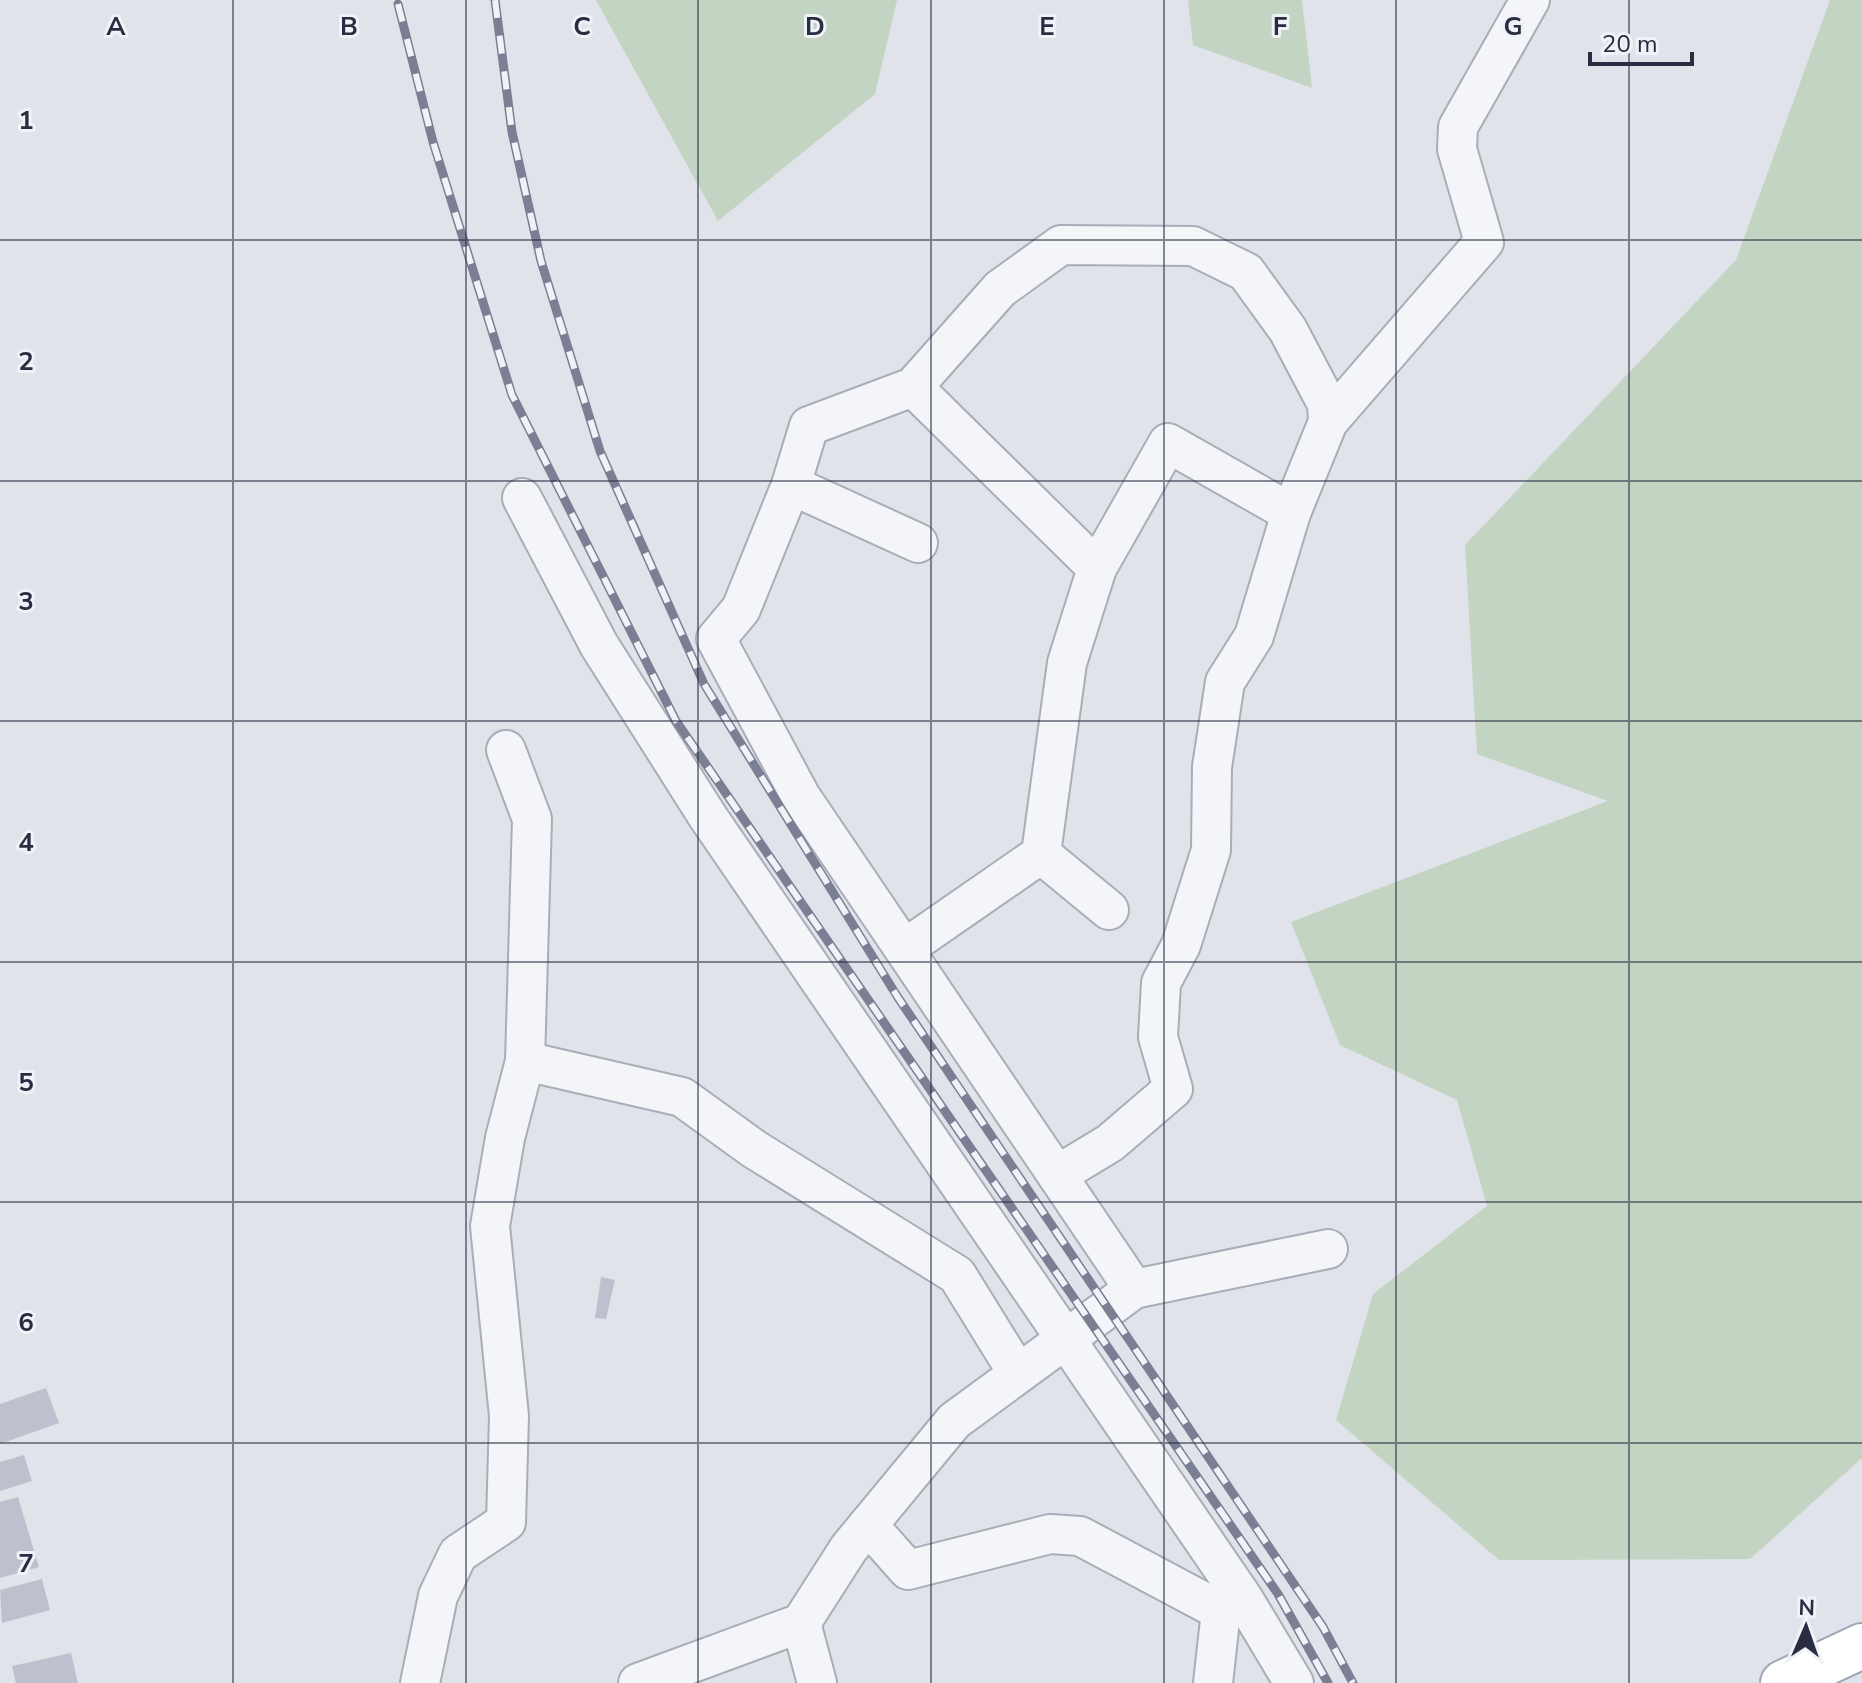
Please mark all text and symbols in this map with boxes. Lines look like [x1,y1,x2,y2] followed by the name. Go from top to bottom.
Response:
[106,9,126,44] text: A
[340,9,358,44] text: B
[573,9,591,44] text: C
[805,9,825,44] text: D
[1039,9,1055,44] text: E
[1273,9,1287,44] text: F
[1503,9,1523,44] text: G
[1590,16,1692,66] scale bar
[1602,28,1658,60] text: 20 m
[18,103,34,138] text: 1
[18,344,34,379] text: 2
[18,584,34,619] text: 3
[18,825,34,860] text: 4
[18,1065,34,1100] text: 5
[18,1305,34,1340] text: 6
[18,1546,34,1581] text: 7
[1766,1587,1846,1667] north arrow
[1798,1593,1815,1623] text: N

